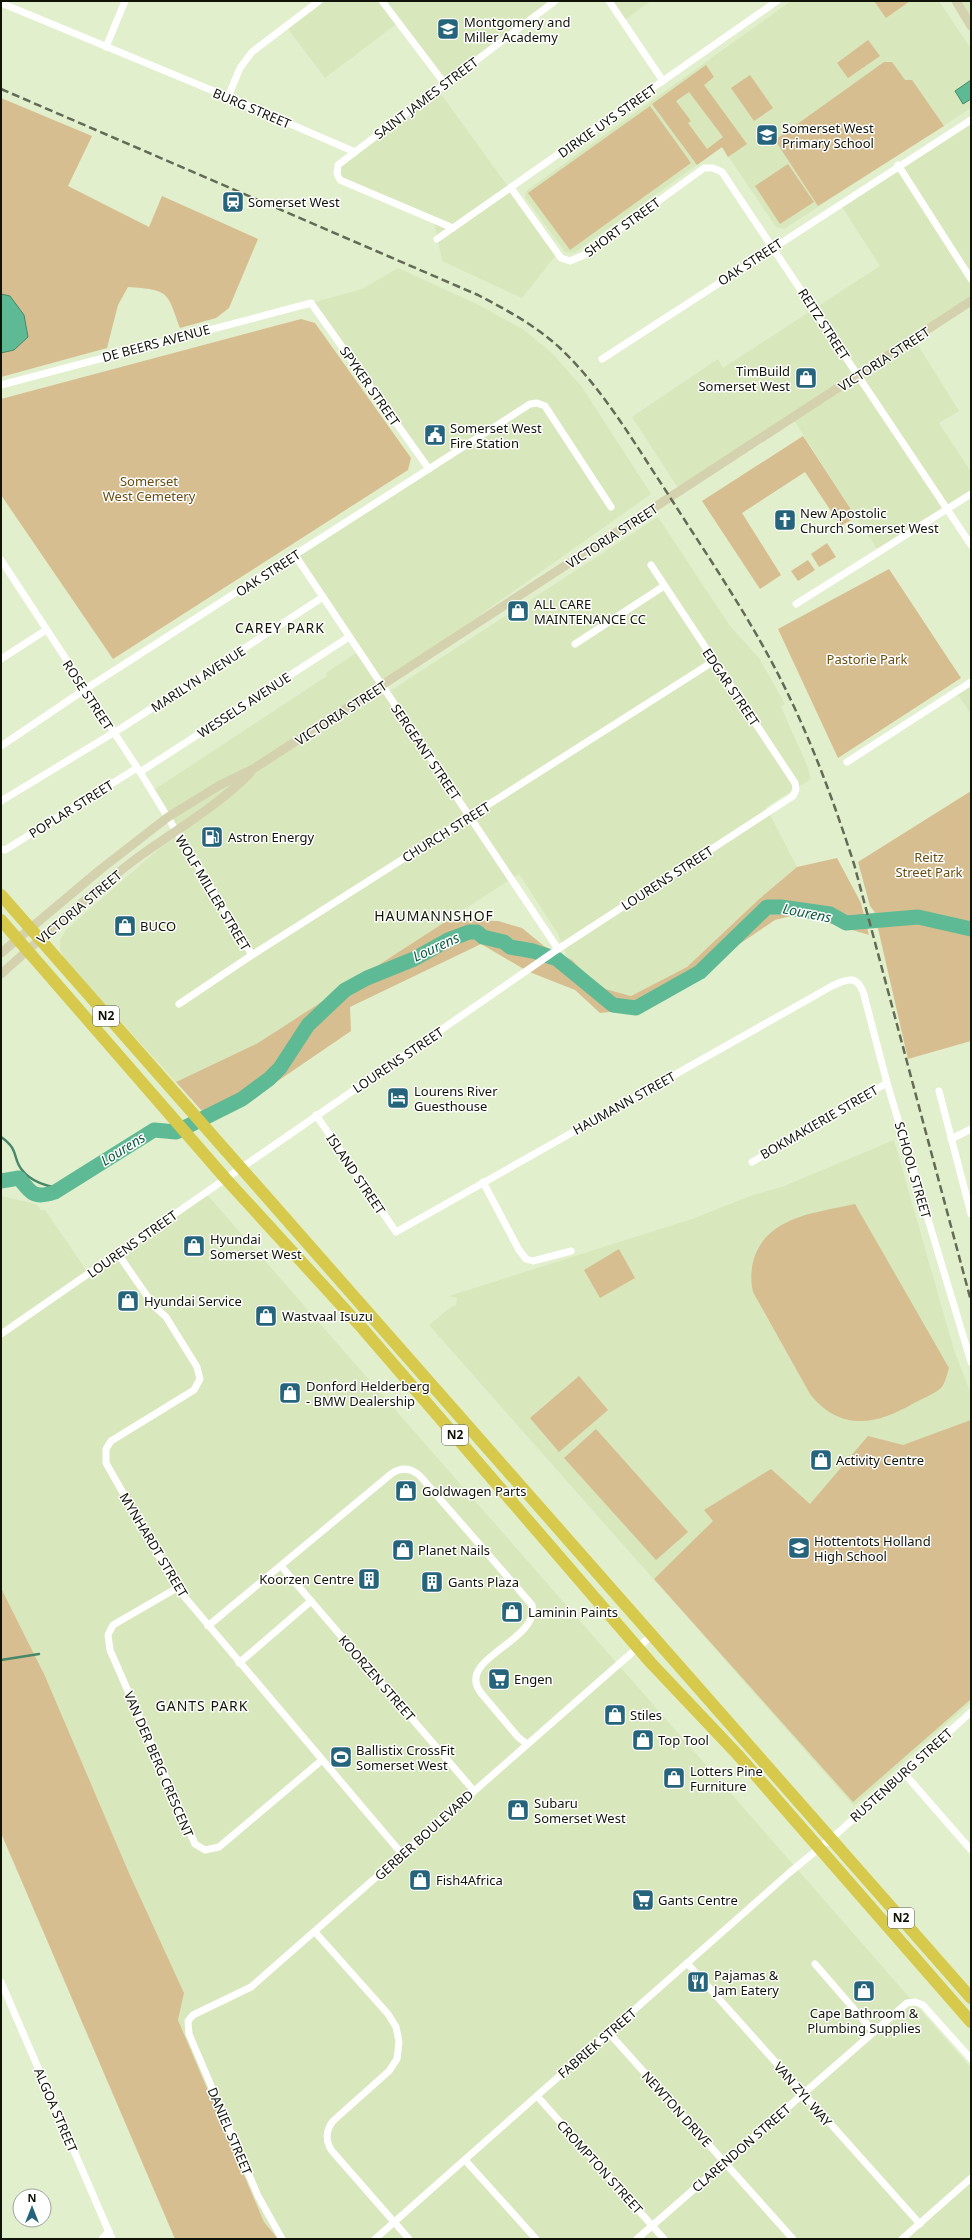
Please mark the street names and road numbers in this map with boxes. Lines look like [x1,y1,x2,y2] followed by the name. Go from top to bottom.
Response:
[370,52,482,143] street label: SAINT JAMES STREET
[554,80,661,162] street label: DIRKIE UYS STREET
[210,83,294,133] street label: BURG STREET
[580,193,664,261] street label: SHORT STREET
[714,234,786,290] street label: OAK STREET
[794,285,854,364] street label: REITZ STREET
[100,320,212,366] street label: DE BEERS AVENUE
[835,322,934,395] street label: VICTORIA STREET
[336,343,405,430] street label: SPYKER STREET
[563,499,662,572] street label: VICTORIA STREET
[232,545,304,601] street label: OAK STREET
[147,642,249,716] street label: MARILYN AVENUE
[698,645,764,730] street label: EDGAR STREET
[59,656,118,734] street label: ROSE STREET
[194,668,294,742] street label: WESSELS AVENUE
[292,676,391,749] street label: VICTORIA STREET
[387,701,465,804] street label: SERGEANT STREET
[25,775,117,842] street label: POPLAR STREET
[398,797,494,866] street label: CHURCH STREET
[171,832,255,955] street label: WOLF MILLER STREET
[618,841,717,914] street label: LOURENS STREET
[33,866,126,948] street label: VICTORIA STREET
[93,1006,119,1026] road number: N2
[349,1022,448,1097] street label: LOURENS STREET
[569,1067,679,1139] street label: HAUMANN STREET
[757,1080,882,1163] street label: BOKMAKIERIE STREET
[891,1120,936,1221] street label: SCHOOL STREET
[322,1130,390,1218] street label: ISLAND STREET
[83,1206,181,1282] street label: LOURENS STREET
[442,1425,468,1445] road number: N2
[116,1489,193,1601] street label: MYNHARDT STREET
[335,1631,420,1725] street label: KOORZEN STREET
[120,1688,198,1840] street label: VAN DER BERG CRESCENT
[846,1724,957,1826] street label: RUSTENBURG STREET
[371,1786,477,1884] street label: GERBER BOULEVARD
[888,1908,914,1928] road number: N2
[554,2003,641,2082] street label: FABRIEK STREET
[770,2058,837,2131] street label: VAN ZYL WAY
[30,2065,82,2156] street label: ALGOA STREET
[638,2067,716,2151] street label: NEWTON DRIVE
[203,2085,257,2178] street label: DANIEL STREET
[688,2100,795,2196] street label: CLARENDON STREET
[553,2116,648,2218] street label: CROMPTON STREET

